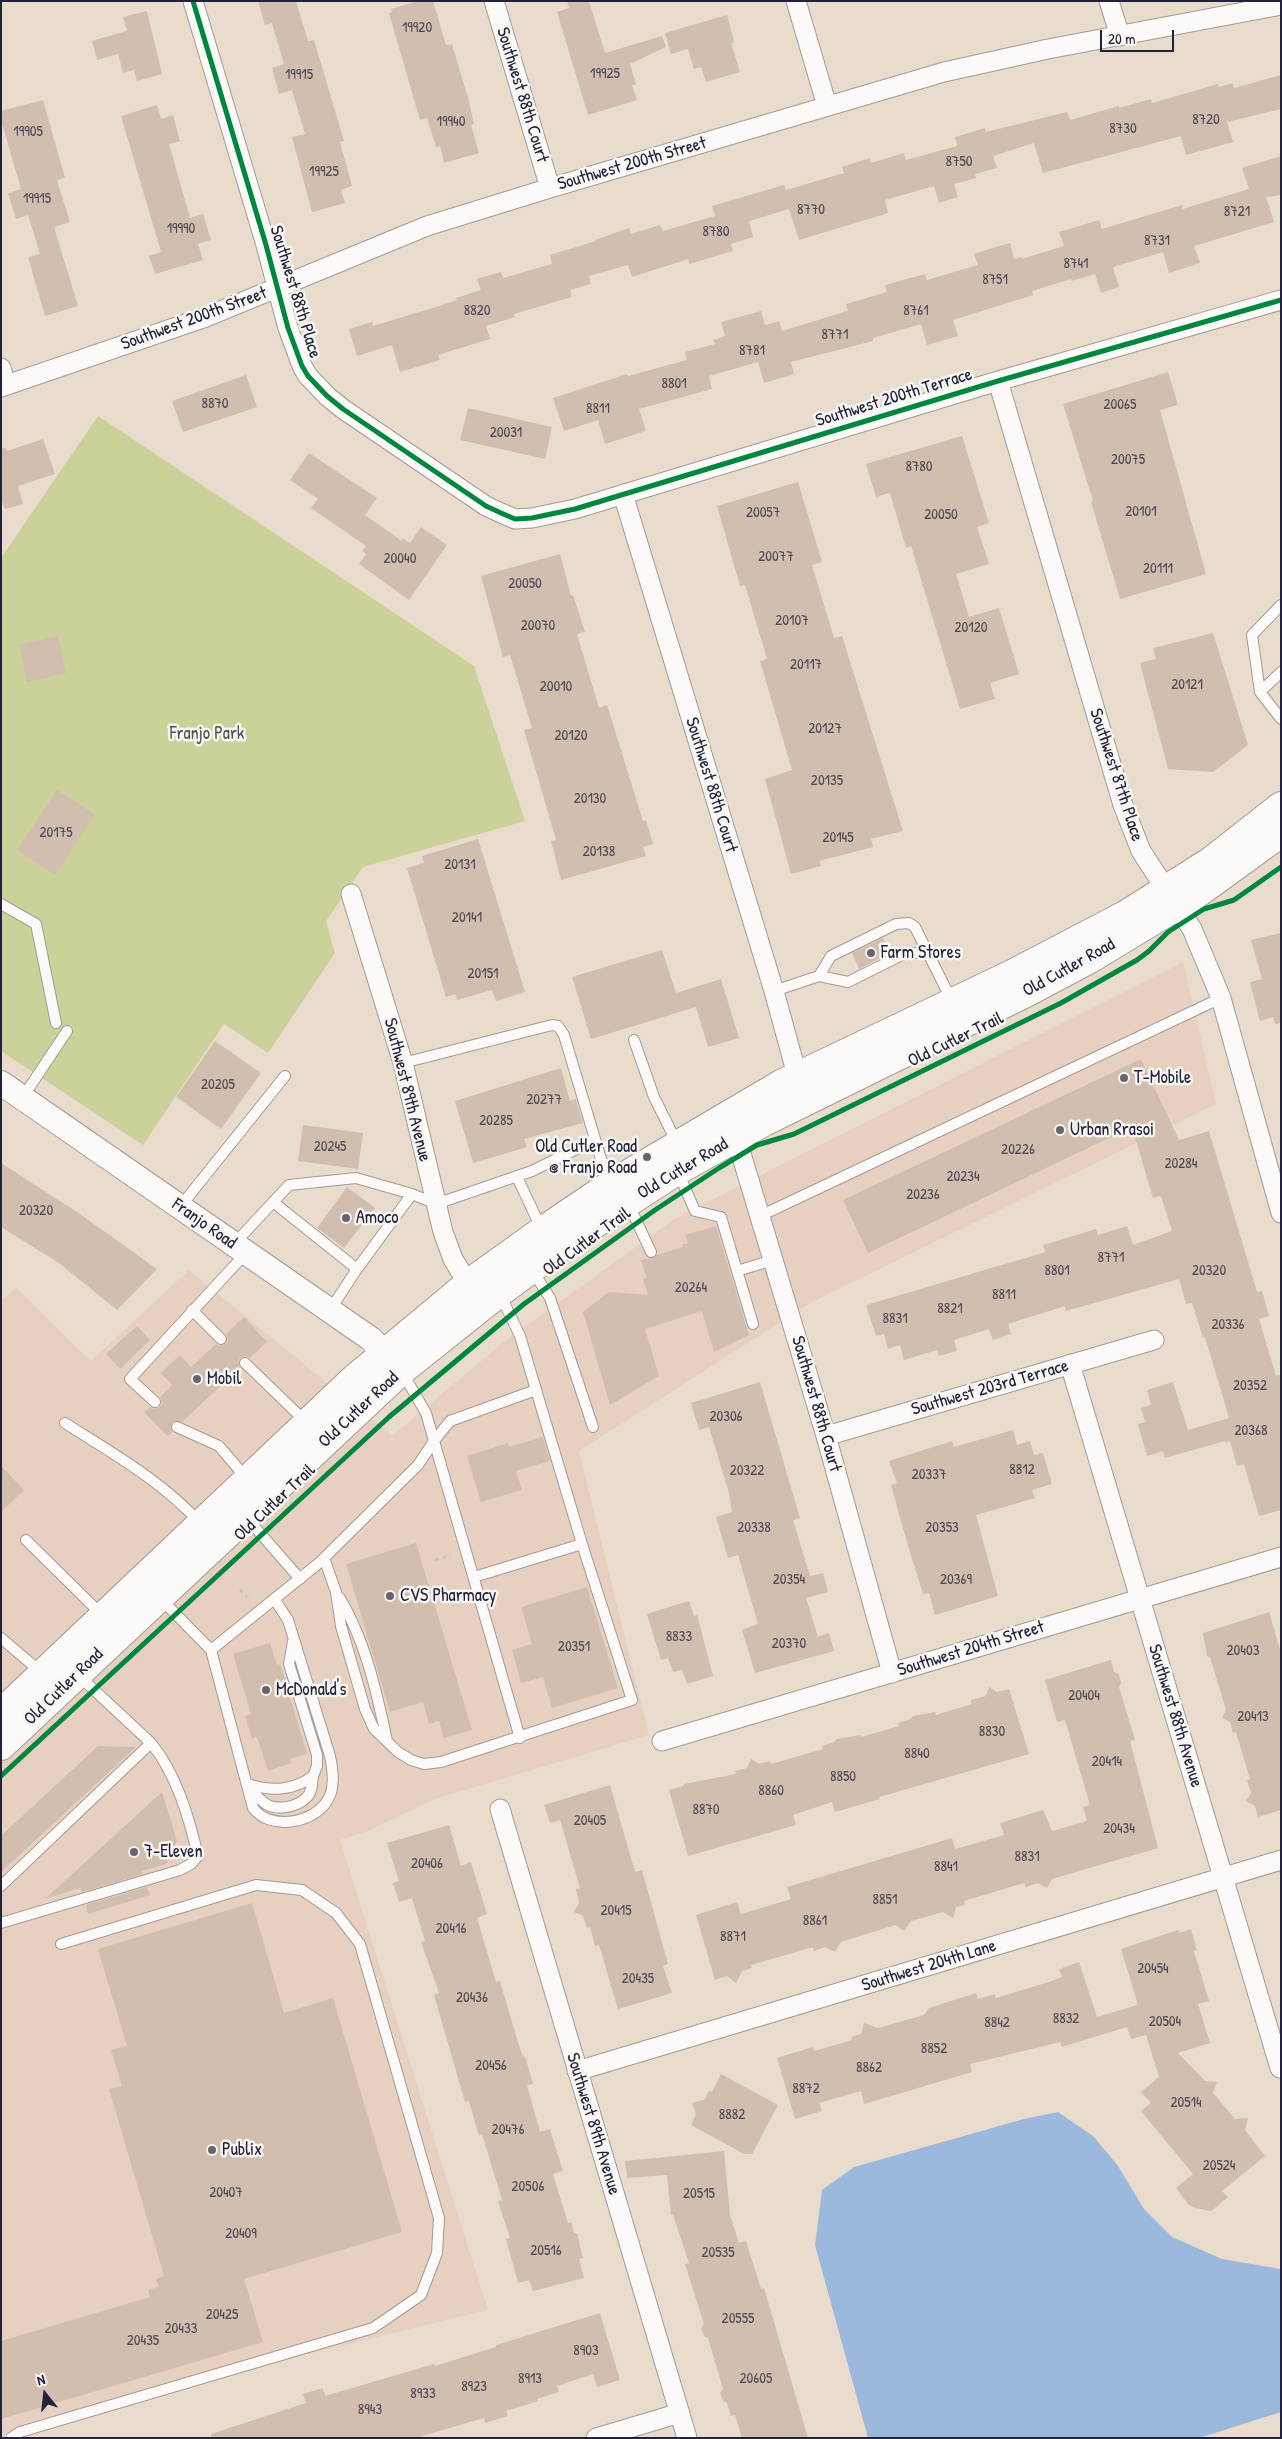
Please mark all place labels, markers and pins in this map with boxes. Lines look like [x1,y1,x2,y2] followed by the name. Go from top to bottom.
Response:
[881,942,961,964] place label: Farm Stores
[865,947,877,959] marker: Farm Stores
[1134,1067,1191,1089] place label: T-Mobile
[1118,1072,1130,1084] marker: T-Mobile
[1070,1119,1154,1141] place label: Urban Rrasoi
[1054,1124,1066,1136] marker: Urban Rrasoi
[535,1136,637,1178] place label: Old Cutler Road @ Franjo Road
[641,1151,653,1163] marker: Old Cutler Road @ Franjo Road
[356,1207,399,1229] place label: Amoco
[340,1212,352,1224] marker: Amoco
[207,1368,241,1390] place label: Mobil
[191,1373,203,1385] marker: Mobil
[400,1585,496,1607] place label: CVS Pharmacy
[384,1590,396,1602] marker: CVS Pharmacy
[276,1679,346,1701] place label: McDonald's
[260,1684,272,1696] marker: McDonald's
[144,1841,203,1863] place label: 7-Eleven
[128,1846,140,1858] marker: 7-Eleven
[222,2139,262,2161] place label: Publix
[206,2144,218,2156] marker: Publix

